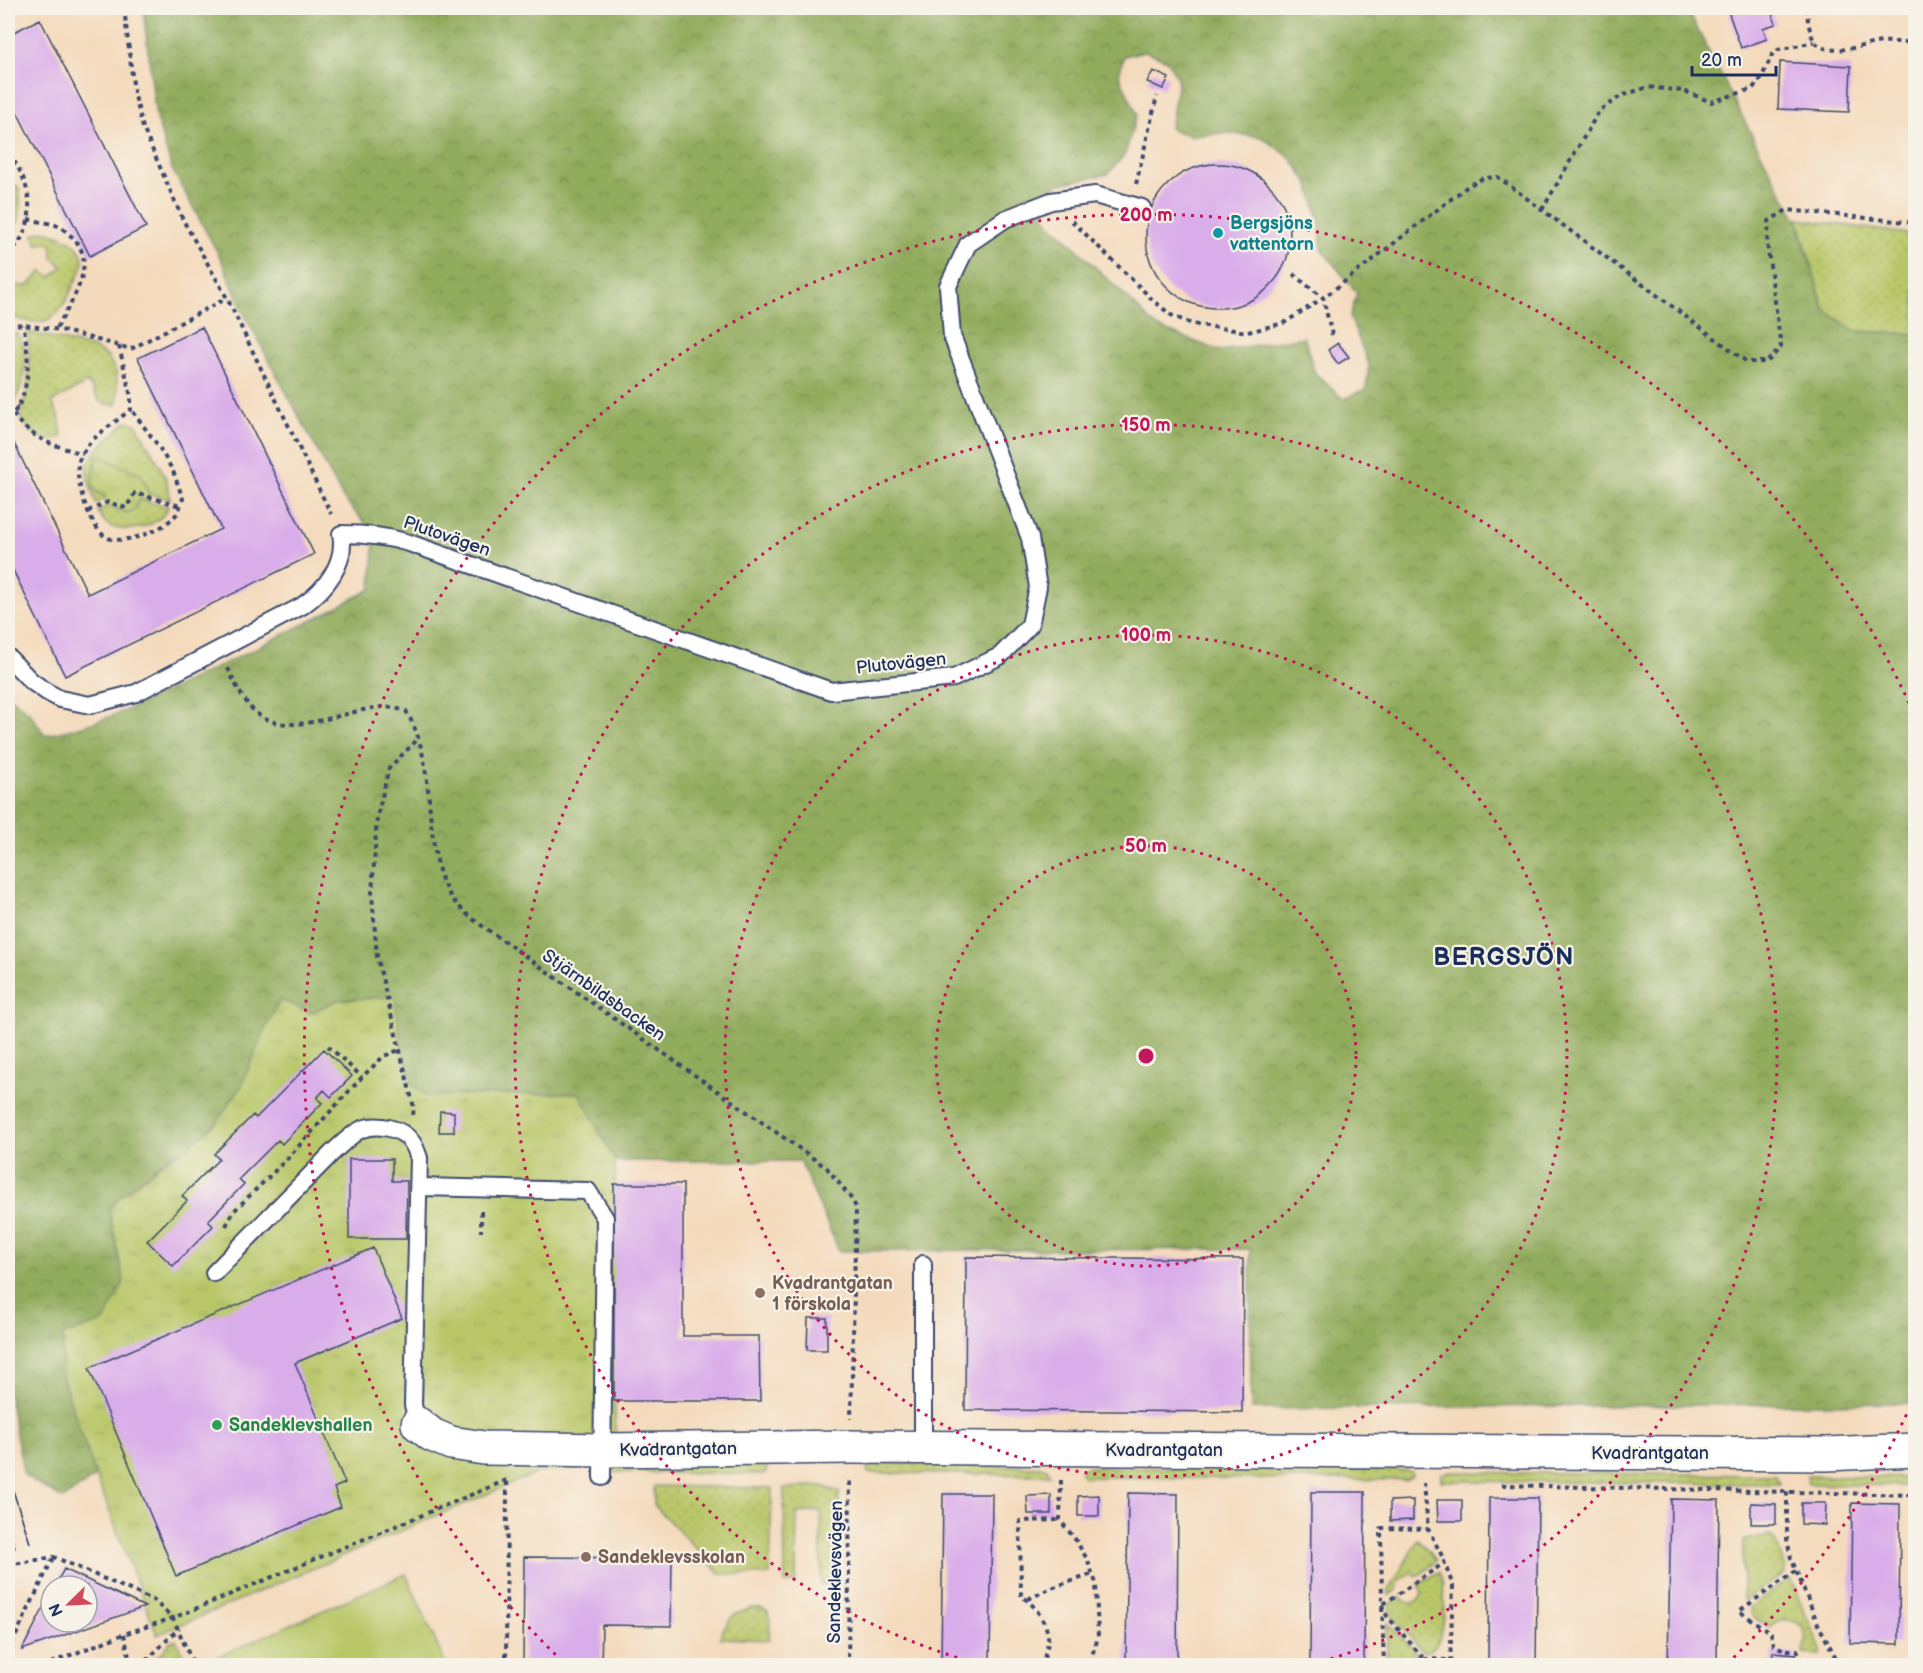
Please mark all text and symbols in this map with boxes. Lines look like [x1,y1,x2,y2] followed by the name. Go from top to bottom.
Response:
[1692,39,1776,77] scale bar
[1701,50,1742,71] text: 20 m
[1119,205,1173,226] text: 200 m
[1229,213,1314,255] place label: Bergsjöns vattentorn
[1211,226,1225,240] marker: Bergsjöns vattentorn
[1121,415,1171,436] text: 150 m
[401,512,493,561] street label: Plutovägen
[1121,625,1171,646] text: 100 m
[855,648,947,679] street label: Plutovägen
[1125,836,1167,857] text: 50 m
[1433,942,1575,972] district label: BERGSJÖN
[538,945,669,1046] street label: Stjärnbildsbacken
[1136,1046,1156,1066] centre of rings
[772,1273,893,1315] place label: Kvadrantgatan 1 förskola
[753,1286,767,1300] marker: Kvadrantgatan 1 förskola
[229,1415,372,1436] place label: Sandeklevshallen
[210,1418,224,1432] marker: Sandeklevshallen
[619,1438,737,1461] street label: Kvadrantgatan
[1105,1440,1223,1461] street label: Kvadrantgatan
[1591,1443,1709,1464] street label: Kvadrantgatan
[824,1500,847,1644] street label: Sandeklevsvägen
[598,1547,745,1568] place label: Sandeklevsskolan
[579,1550,593,1564] marker: Sandeklevsskolan
[39,1574,99,1634] north arrow
[46,1600,68,1619] text: N

